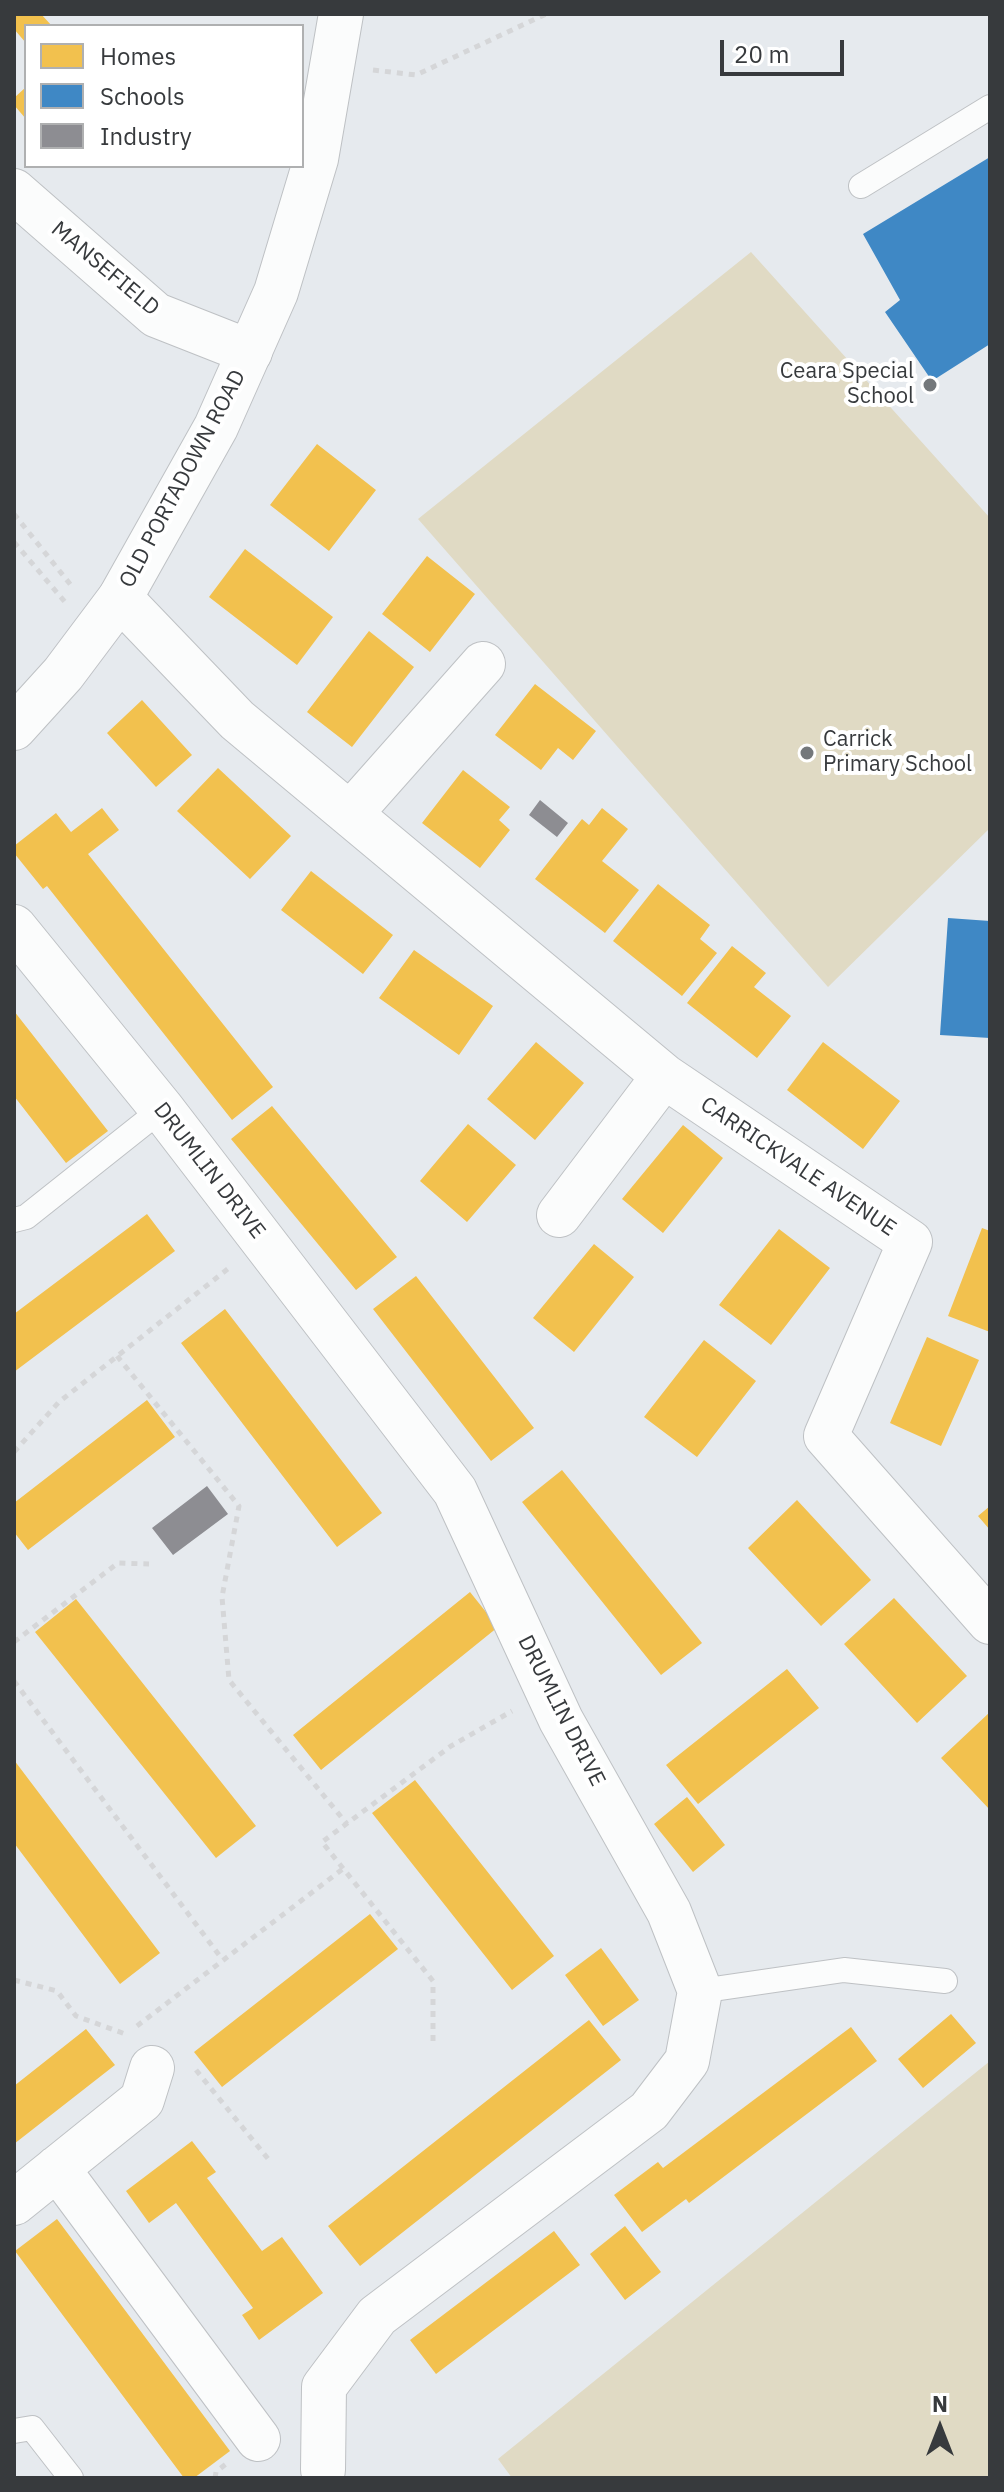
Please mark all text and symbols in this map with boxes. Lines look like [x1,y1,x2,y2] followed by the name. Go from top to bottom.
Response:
[24,24,304,168] legend
[724,24,848,74] scale bar
[734,38,789,70] text: 20 m
[100,40,176,72] text: Homes
[100,80,185,112] text: Schools
[100,120,192,152] text: Industry
[46,216,164,322] street label: MANSEFIELD
[780,359,914,410] place label: Ceara Special School
[114,366,252,592] street label: OLD PORTADOWN ROAD
[921,376,939,394] marker: Ceara Special School
[823,727,972,778] place label: Carrick Primary School
[798,744,816,762] marker: Carrick Primary School
[695,1092,901,1242] street label: CARRICKVALE AVENUE
[148,1098,270,1244] street label: DRUMLIN DRIVE
[512,1631,610,1791] street label: DRUMLIN DRIVE
[900,2388,980,2468] north arrow
[932,2389,948,2418] text: N

